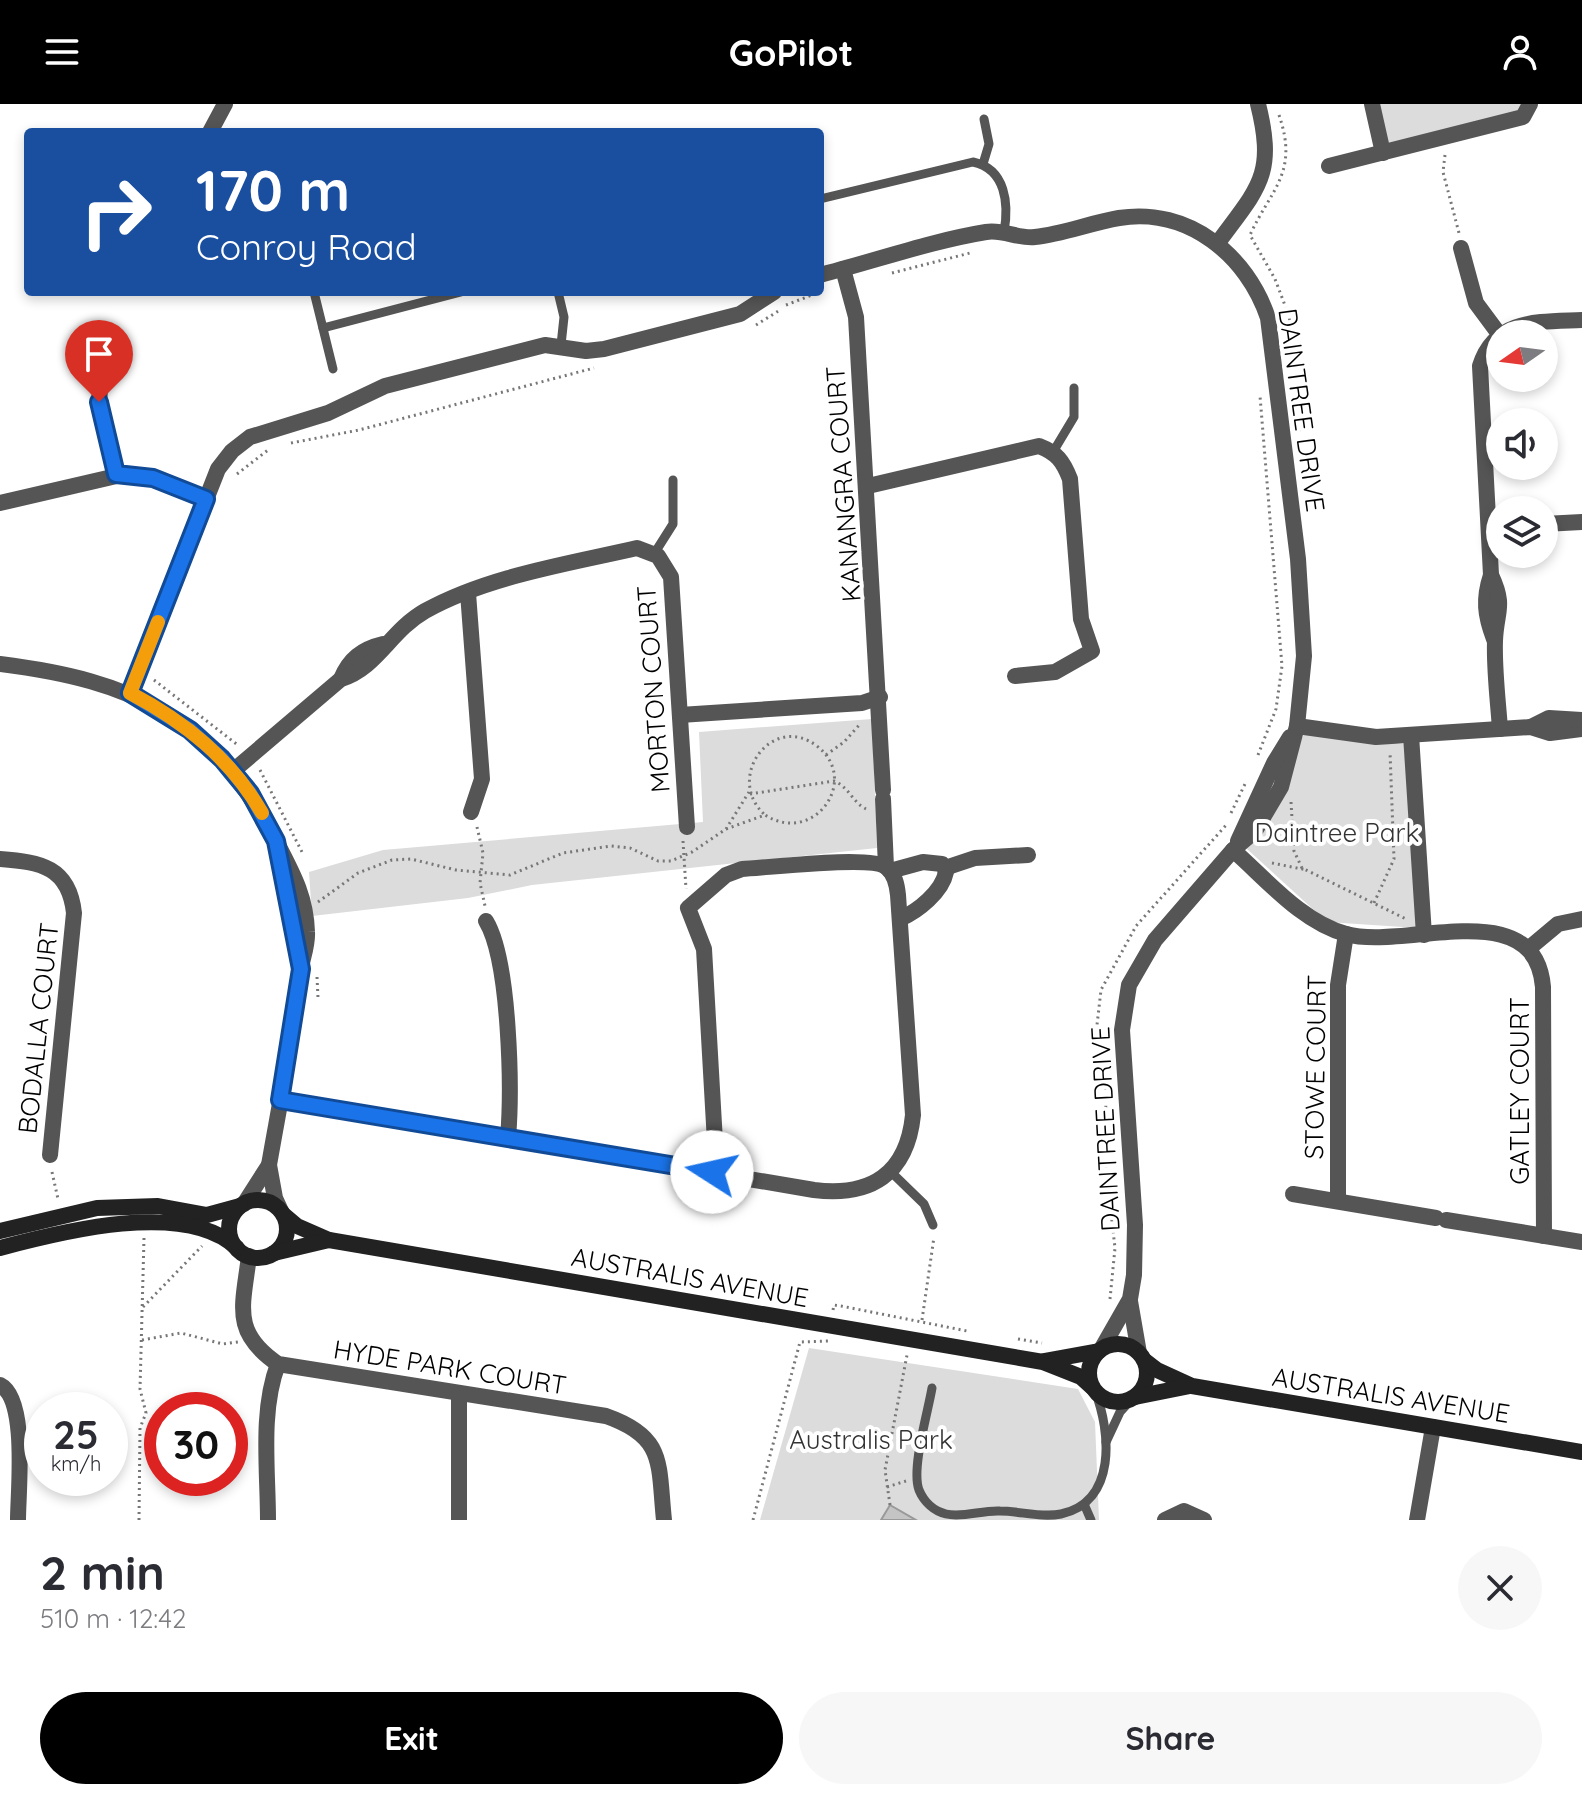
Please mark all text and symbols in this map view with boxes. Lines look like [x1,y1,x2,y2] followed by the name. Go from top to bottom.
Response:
[40,30,84,74] icon: menu
[729,30,853,75] text: GoPilot
[1498,30,1542,74] icon: person
[196,155,350,225] text: 170 m
[64,160,168,264] icon: right
[196,224,416,269] text: Conroy Road
[1271,306,1333,514] street label: DAINTREE DRIVE
[65,320,133,402] pin
[1486,320,1558,392] north arrow
[1486,320,1558,568] map controls
[77,332,121,376] icon: arrive
[818,365,868,603] street label: KANANGRA COURT
[1486,408,1558,480] button: sound
[1486,496,1558,568] button: layers
[629,584,677,794] street label: MORTON COURT
[1255,816,1419,849] park label: Daintree Park
[11,921,65,1135] street label: BODALLA COURT
[1297,974,1333,1160] street label: STOWE COURT
[1503,997,1536,1185] street label: GATLEY COURT
[1083,1026,1127,1232] street label: DAINTREE DRIVE
[670,1130,754,1214] position arrow
[569,1240,811,1314] street label: AUSTRALIS AVENUE
[331,1332,569,1402] street label: HYDE PARK COURT
[1270,1360,1512,1430] street label: AUSTRALIS AVENUE
[144,1392,248,1496] speed limit sign: 30
[53,1409,99,1459] text: 25
[789,1423,953,1456] park label: Australis Park
[51,1451,101,1476] text: km/h
[40,1542,165,1602] text: 2 min
[1458,1546,1542,1630] button: close
[40,1602,186,1635] text: 510 m · 12:42
[40,1692,783,1784] button: Exit
[799,1692,1542,1784] button: Share

